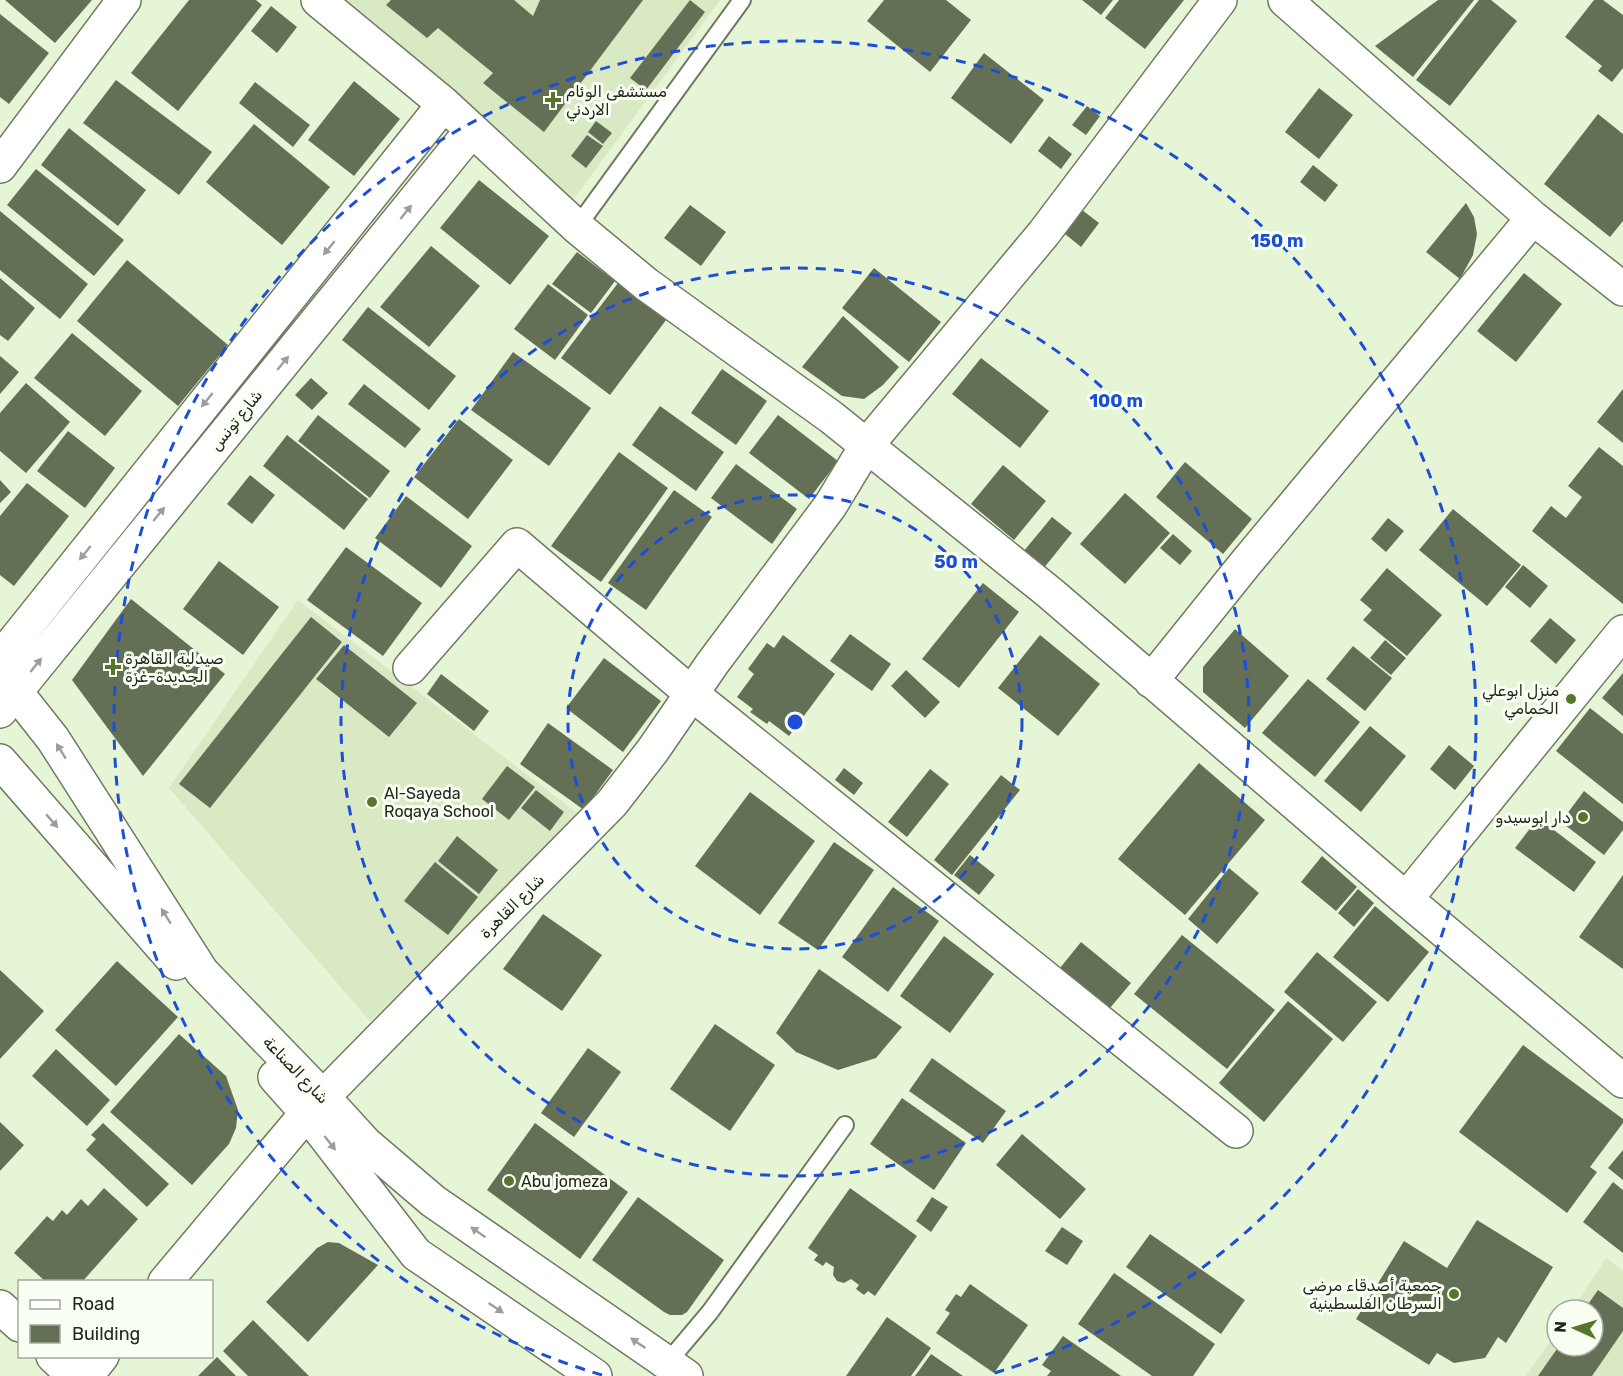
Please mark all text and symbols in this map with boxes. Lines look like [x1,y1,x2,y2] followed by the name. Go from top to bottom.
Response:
[566,82,667,122] place label: مستشفى الوئام الاردني
[544,91,562,109] marker: مستشفى الوئام الاردني
[399,204,412,220] one-way arrow
[1250,230,1304,252] text: 150 m
[323,240,336,255] one-way arrow
[276,355,289,371] one-way arrow
[206,386,268,456] street label: شارع تونس
[1089,390,1143,412] text: 100 m
[202,393,214,408] one-way arrow
[153,506,166,522] one-way arrow
[79,545,92,561] one-way arrow
[934,551,978,573] text: 50 m
[125,649,223,687] place label: صيدلية القاهرة الجديدة-غزة
[30,657,43,673] one-way arrow
[106,660,120,674] marker: صيدلية القاهرة الجديدة-غزة
[1482,681,1559,721] place label: منزل ابوعلي الحمامي
[1564,692,1578,706] marker: منزل ابوعلي الحمامي
[785,712,805,732] centre of rings
[55,744,67,760] one-way arrow
[384,784,494,821] place label: Al-Sayeda Roqaya School
[365,795,379,809] marker: Al-Sayeda Roqaya School
[1495,808,1571,828] place label: دار ابوسيدو
[1576,810,1590,824] marker: دار ابوسيدو
[45,813,59,828] one-way arrow
[476,870,550,944] street label: شارع القاهرة
[160,908,171,924] one-way arrow
[258,1032,333,1109] street label: شارع الصناعة
[324,1136,336,1151] one-way arrow
[521,1172,608,1191] place label: Abu jomeza
[502,1174,516,1188] marker: Abu jomeza
[470,1226,486,1238] one-way arrow
[1303,1276,1442,1314] place label: جمعية أصدقاء مرضى السرطان الفلسطينية
[18,1280,213,1358] legend
[1447,1287,1461,1301] marker: جمعية أصدقاء مرضى السرطان الفلسطينية
[72,1293,115,1315] text: Road
[1545,1298,1605,1358] north arrow
[488,1302,504,1314] one-way arrow
[1551,1321,1570,1333] text: N
[72,1323,140,1345] text: Building
[630,1338,646,1349] one-way arrow

